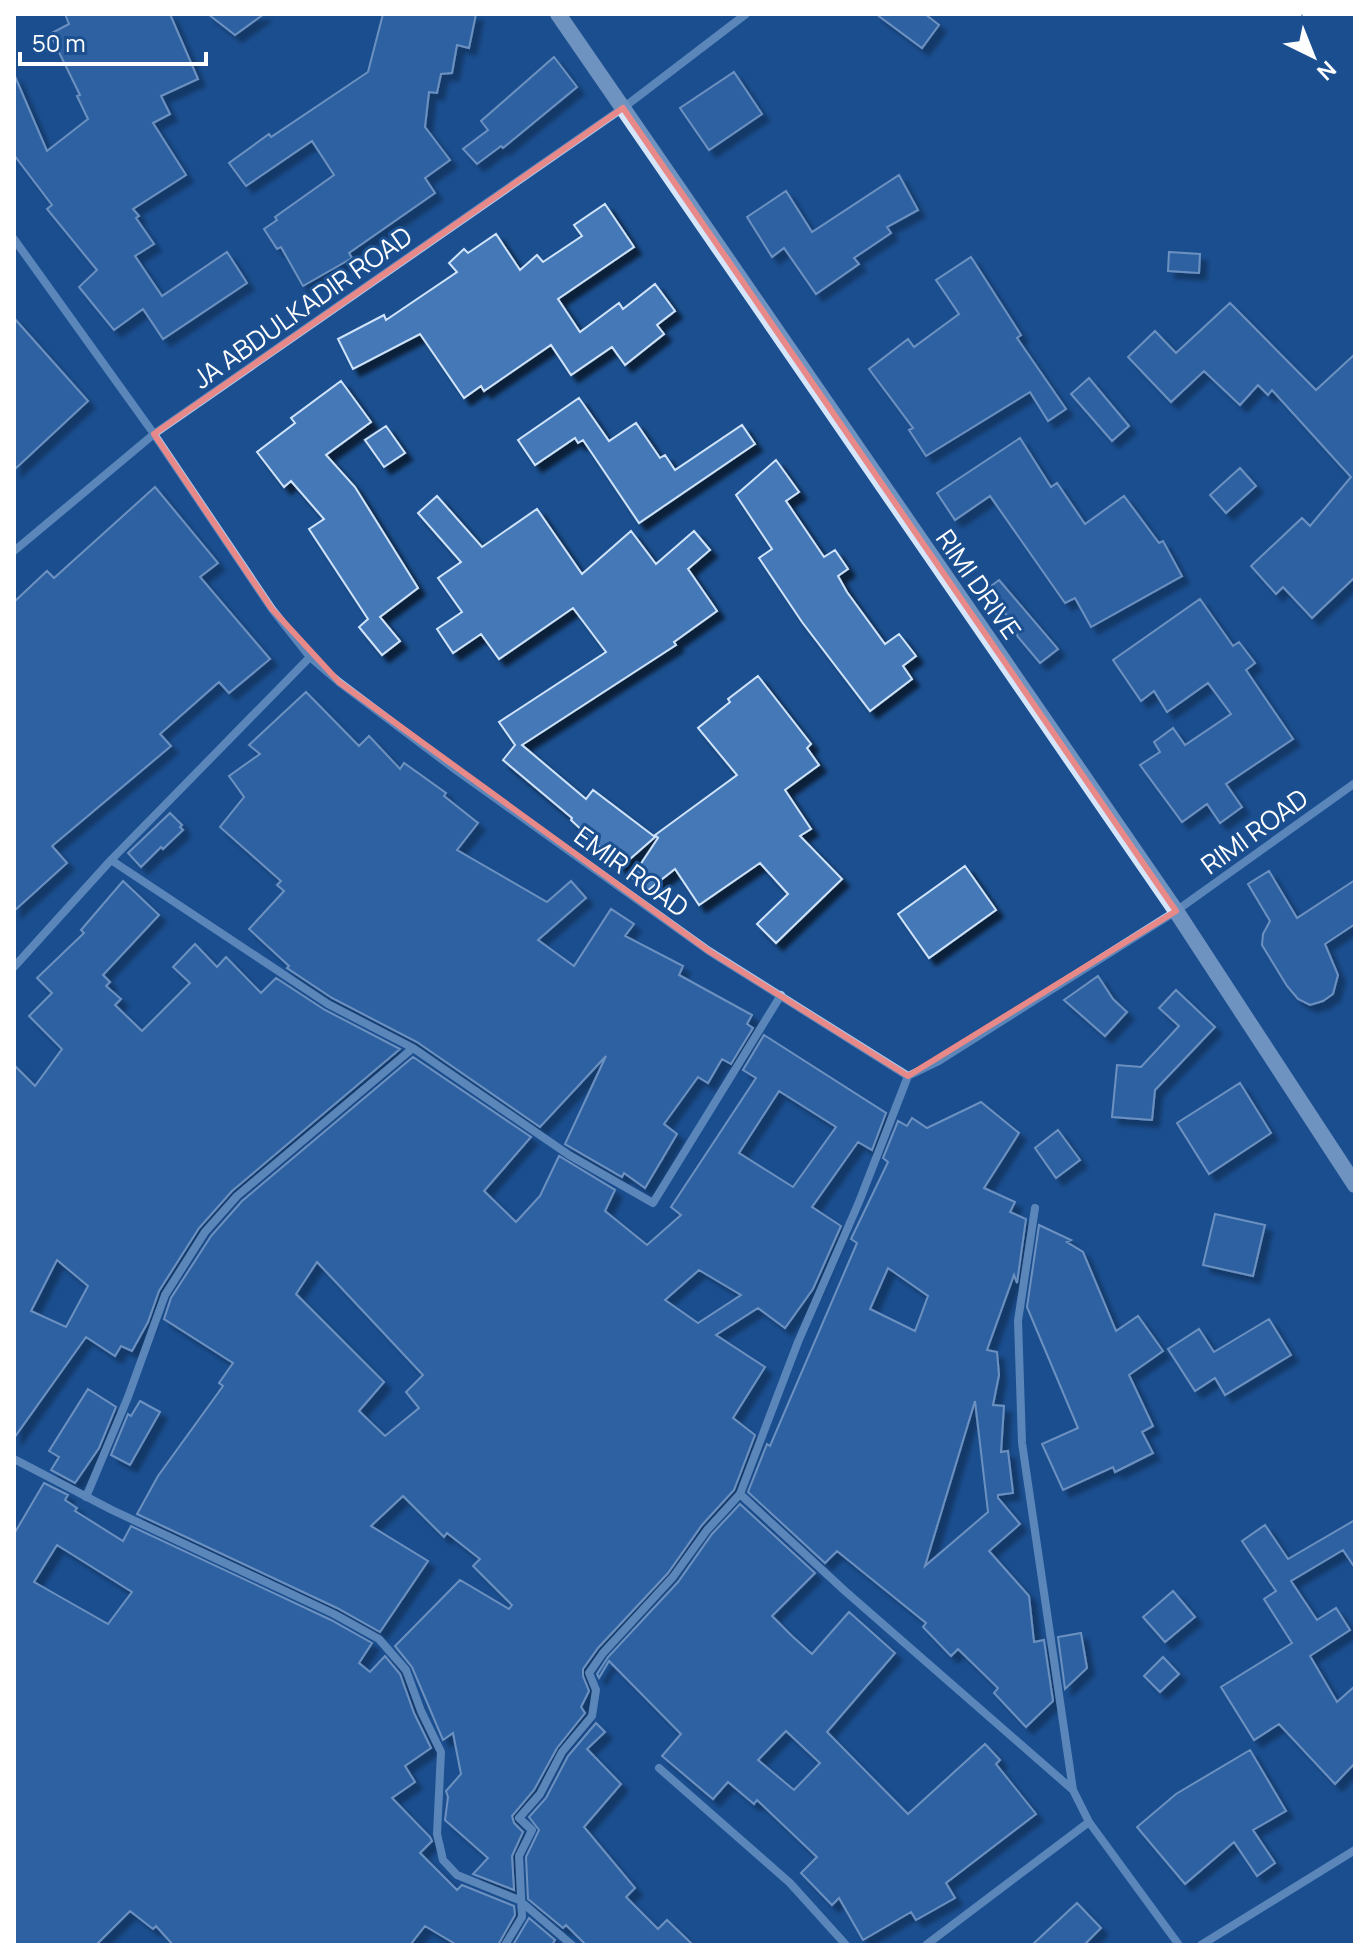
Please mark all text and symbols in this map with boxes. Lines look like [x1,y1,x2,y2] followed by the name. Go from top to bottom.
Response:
[20,16,206,66] scale bar
[1273,16,1353,96] north arrow
[32,26,86,59] text: 50 m
[1311,54,1343,87] text: N
[185,218,419,396] street label: JA ABDULKADIR ROAD
[928,522,1030,646] street label: RIMI DRIVE
[1193,780,1315,882] street label: RIMI ROAD
[568,817,696,925] street label: EMIR ROAD

